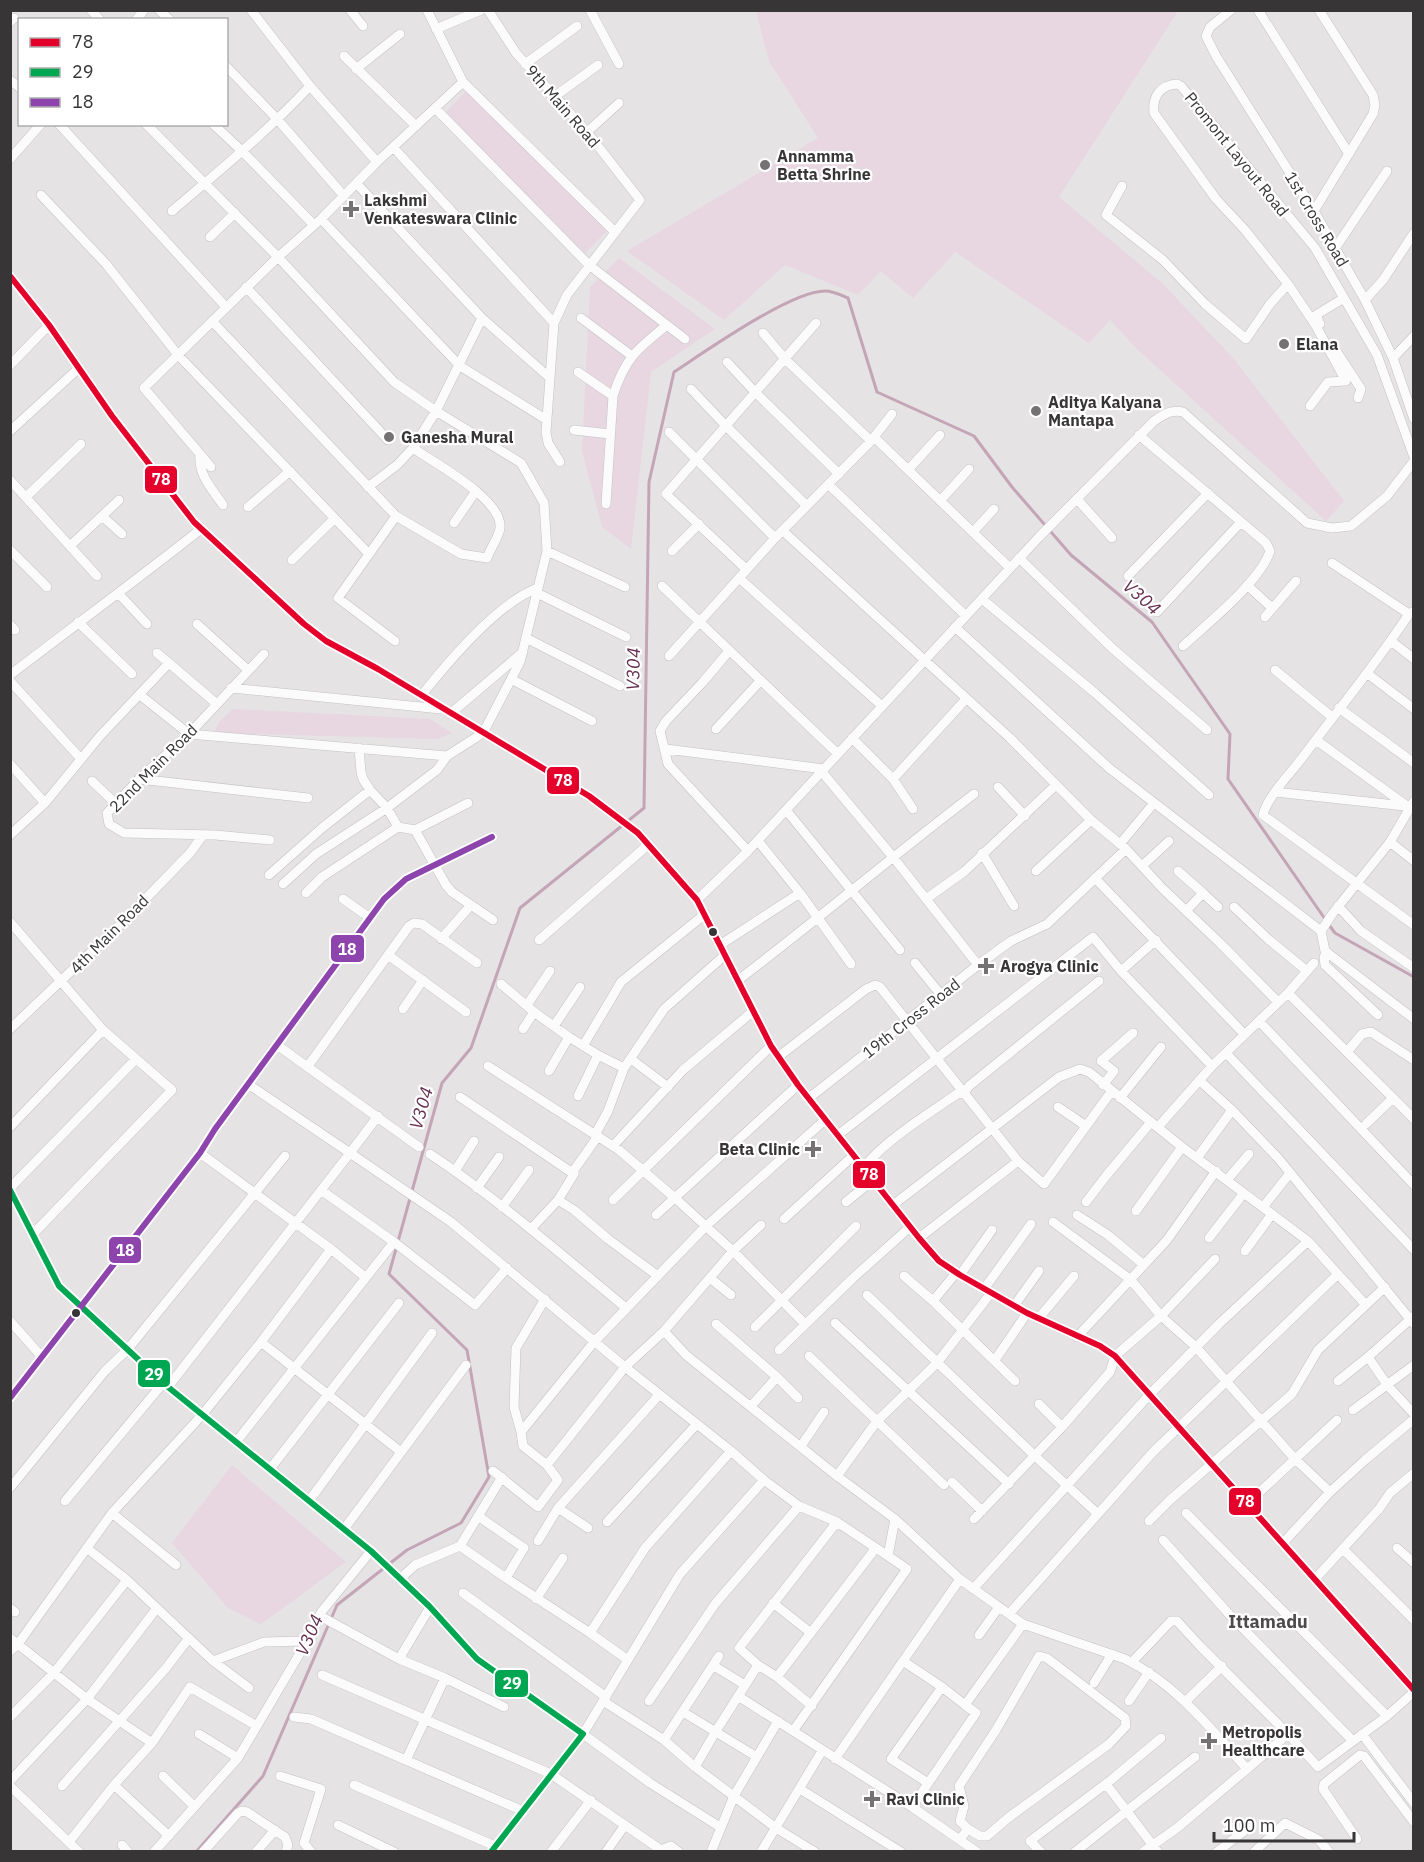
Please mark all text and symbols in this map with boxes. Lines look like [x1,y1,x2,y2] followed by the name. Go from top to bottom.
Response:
[18,18,228,126] legend
[72,30,94,53] text: 78
[72,60,94,83] text: 29
[522,60,604,152] street label: 9th Main Road
[1181,88,1293,220] street label: Promont Layout Road
[72,90,94,113] text: 18
[777,146,871,184] place label: Annamma Betta Shrine
[758,158,772,172] marker: Annamma Betta Shrine
[1281,168,1353,270] street label: 1st Cross Road
[364,190,517,228] place label: Lakshmi Venkateswara Clinic
[342,200,360,218] marker: Lakshmi Venkateswara Clinic
[1296,334,1338,354] place label: Elana
[1277,337,1291,351] marker: Elana
[1048,392,1162,430] place label: Aditya Kalyana Mantapa
[1029,404,1043,418] marker: Aditya Kalyana Mantapa
[401,427,514,447] place label: Ganesha Mural
[382,430,396,444] marker: Ganesha Mural
[144,465,178,494] line badge: 78
[151,469,171,489] text: 78
[1118,574,1166,620] water label: V304
[621,647,645,691] water label: V304
[105,720,201,816] street label: 22nd Main Road
[546,766,580,795] line badge: 78
[553,770,573,790] text: 78
[65,890,153,978] street label: 4th Main Road
[707,926,719,938] unlabelled marker
[330,934,365,963] line badge: 18
[337,939,357,959] text: 18
[1000,956,1099,976] place label: Arogya Clinic
[977,957,995,975] marker: Arogya Clinic
[858,974,964,1062] street label: 19th Cross Road
[404,1084,438,1132] water label: V304
[719,1139,800,1159] place label: Beta Clinic
[804,1140,822,1158] marker: Beta Clinic
[852,1160,886,1189] line badge: 78
[859,1164,879,1184] text: 78
[108,1236,142,1264] line badge: 18
[115,1240,135,1260] text: 18
[70,1307,82,1319] unlabelled marker
[137,1359,171,1388] line badge: 29
[144,1364,164,1384] text: 29
[1228,1487,1262,1516] line badge: 78
[1235,1491,1255,1511] text: 78
[1228,1610,1308,1633] district label: Ittamadu
[290,1611,328,1659] water label: V304
[494,1669,529,1698] line badge: 29
[502,1673,522,1693] text: 29
[1222,1722,1305,1760] place label: Metropolis Healthcare
[1200,1732,1218,1750] marker: Metropolis Healthcare
[886,1789,965,1809] place label: Ravi Clinic
[863,1790,881,1808] marker: Ravi Clinic
[1214,1805,1354,1843] scale bar
[1223,1814,1275,1837] text: 100 m

